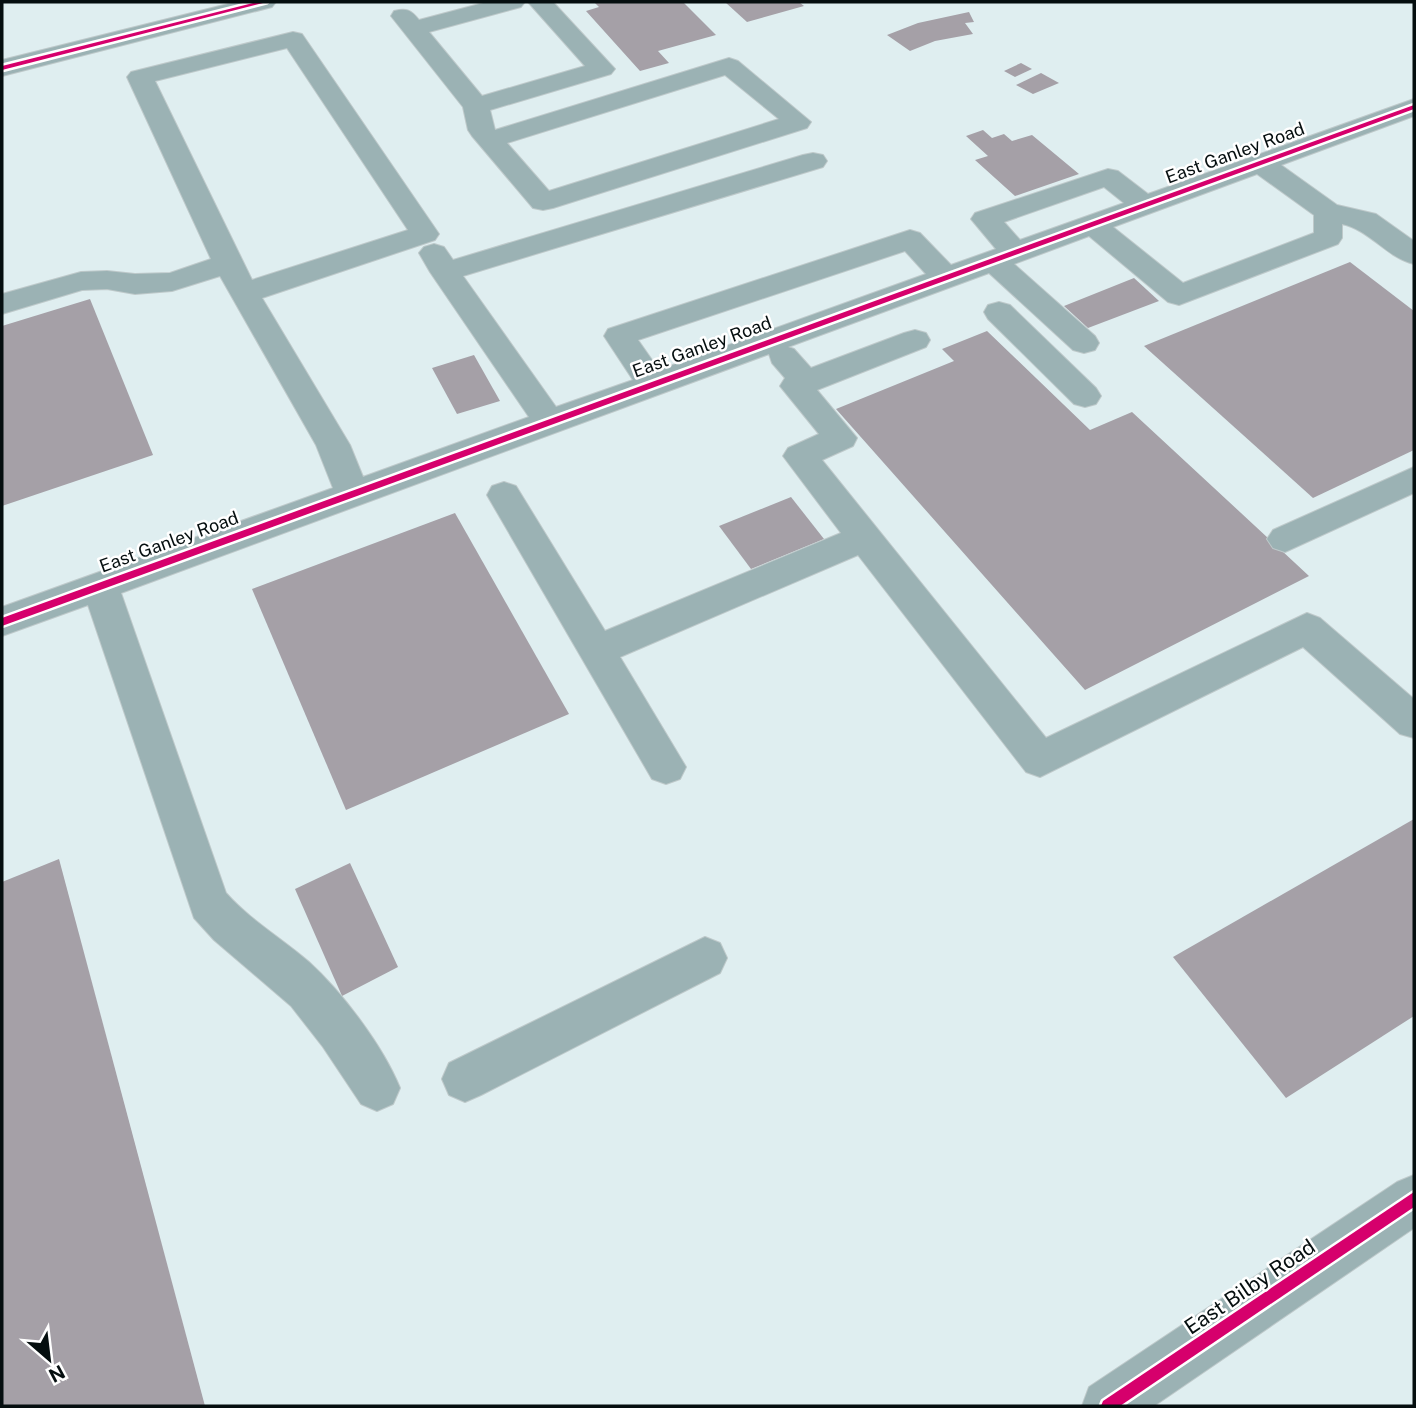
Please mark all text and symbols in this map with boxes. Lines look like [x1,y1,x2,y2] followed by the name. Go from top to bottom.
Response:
[1162,118,1307,187] street label: East Ganley Road
[629,312,774,381] street label: East Ganley Road
[96,507,241,576] street label: East Ganley Road
[1180,1234,1320,1339] street label: East Bilby Road
[14,1324,84,1394] north arrow
[45,1361,69,1387] text: N

